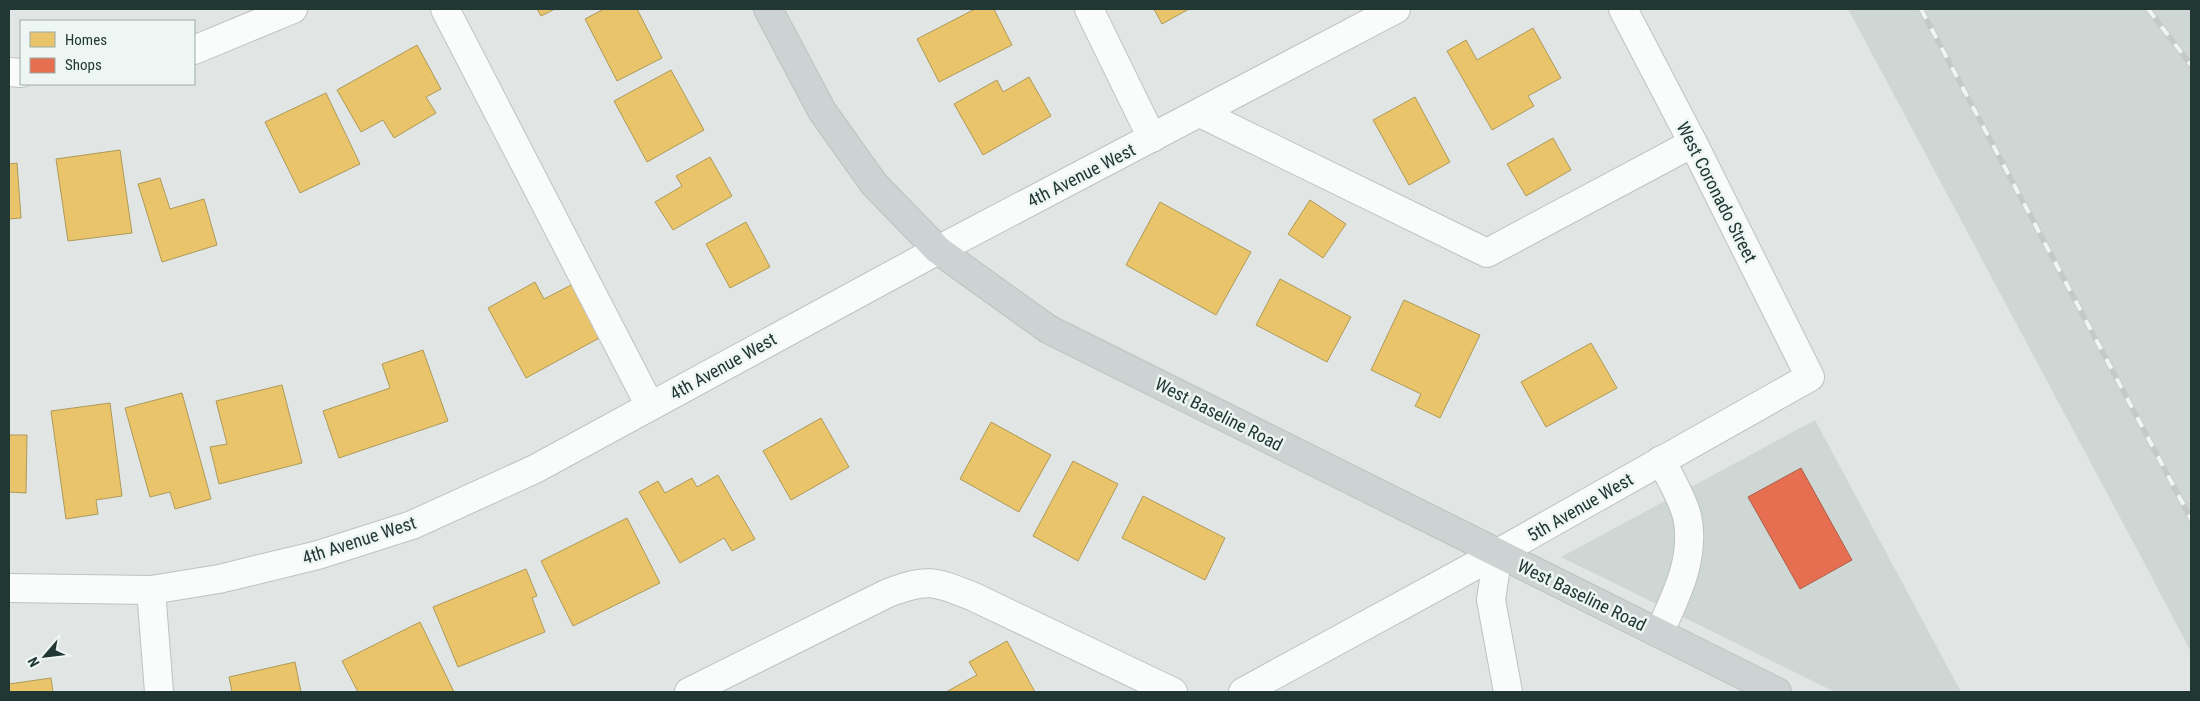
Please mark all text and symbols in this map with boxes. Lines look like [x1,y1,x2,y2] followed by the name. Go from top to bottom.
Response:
[20,20,195,85] legend
[65,31,107,49] text: Homes
[65,56,102,74] text: Shops
[1673,118,1761,266] street label: West Coronado Street
[1023,139,1139,211] street label: 4th Avenue West
[666,328,780,404] street label: 4th Avenue West
[1152,373,1286,455] street label: West Baseline Road
[1523,468,1637,546] street label: 5th Avenue West
[299,512,419,568] street label: 4th Avenue West
[1514,555,1650,635] street label: West Baseline Road
[20,631,70,681] north arrow
[24,655,43,670] text: N

